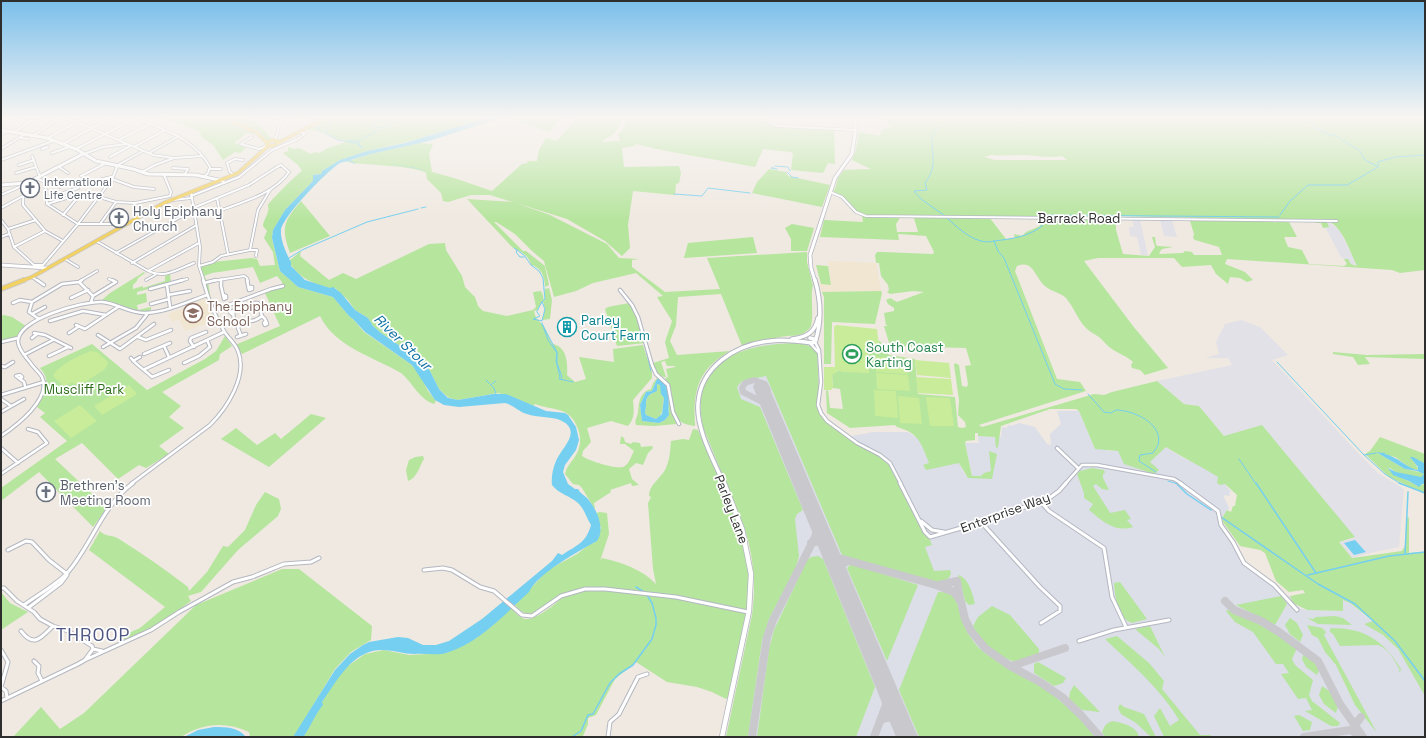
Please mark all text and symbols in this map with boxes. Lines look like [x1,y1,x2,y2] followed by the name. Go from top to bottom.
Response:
[44,175,112,202] place label: International Life Centre
[19,177,41,199] church icon: International Life Centre
[133,203,223,235] place label: Holy Epiphany Church
[108,207,130,229] church icon: Holy Epiphany Church
[1038,210,1120,227] street label: Barrack Road
[207,298,292,330] place label: The Epiphany School
[182,302,204,324] school or university icon: The Epiphany School
[370,310,437,375] water label: River Stour
[581,312,650,344] place label: Parley Court Farm
[556,316,578,338] building icon: Parley Court Farm
[866,339,944,371] place label: South Coast Karting
[841,343,863,365] sports icon: South Coast Karting
[44,381,124,398] park label: Muscliff Park
[711,472,752,546] street label: Parley Lane
[60,477,151,509] place label: Brethren's Meeting Room
[35,481,57,503] church icon: Brethren's Meeting Room
[958,488,1052,537] street label: Enterprise Way
[56,623,130,646] district label: THROOP

